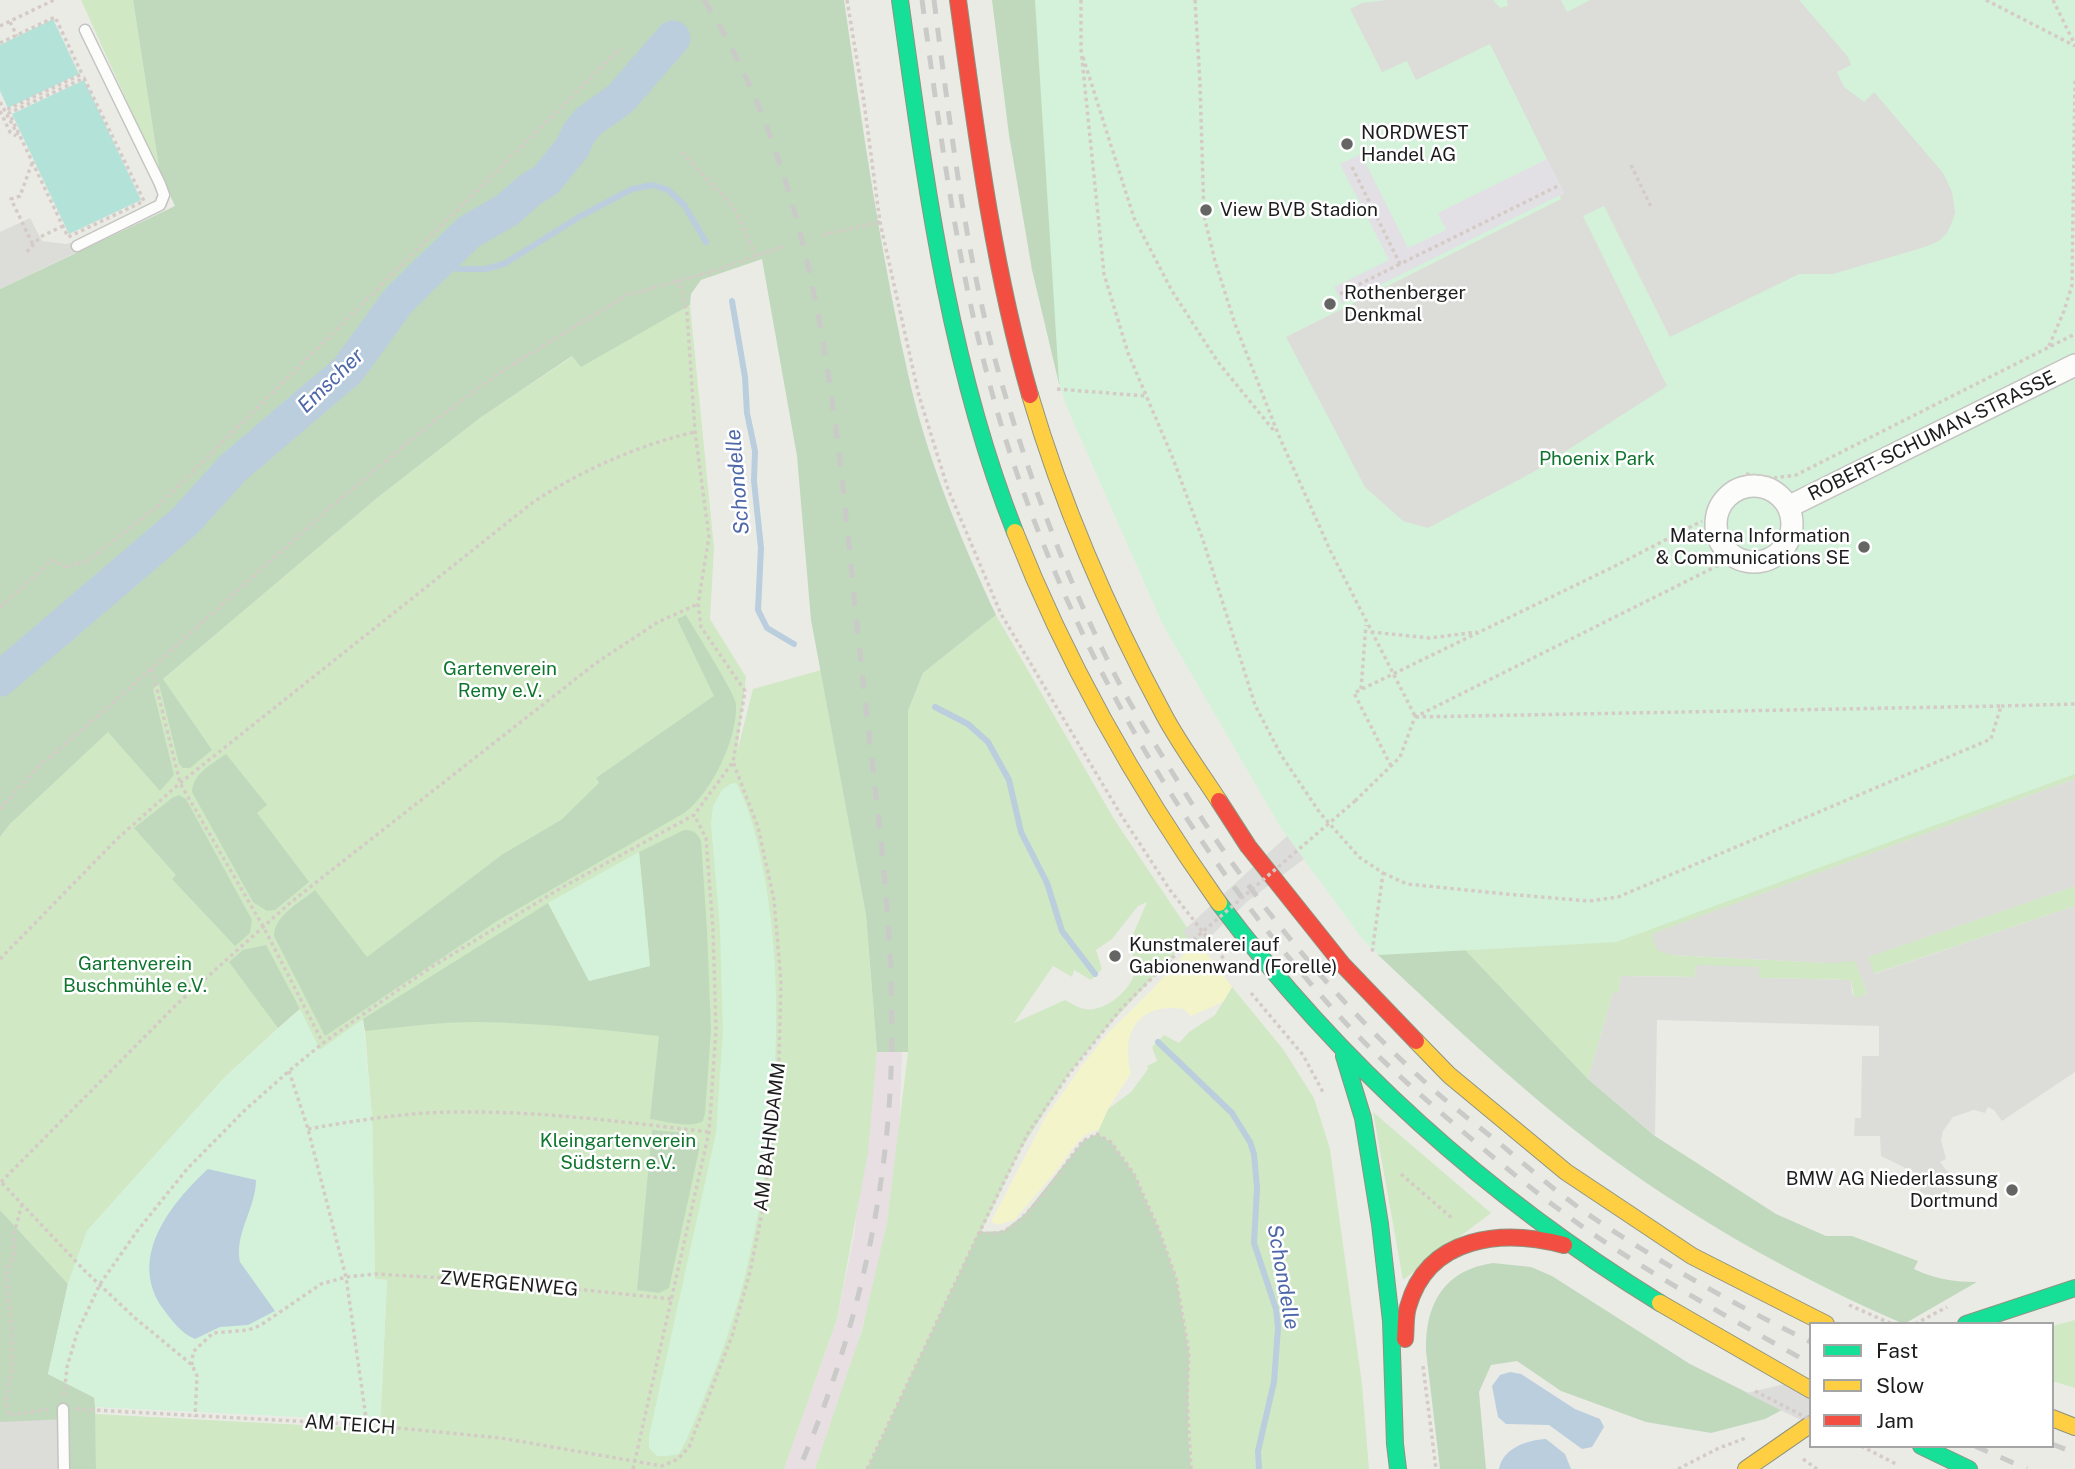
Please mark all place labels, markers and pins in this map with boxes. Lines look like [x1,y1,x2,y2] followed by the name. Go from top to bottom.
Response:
[1361,122,1469,166] place label: NORDWEST Handel AG
[1339,136,1355,152] marker: NORDWEST Handel AG
[1220,199,1378,221] place label: View BVB Stadion
[1198,202,1214,218] marker: View BVB Stadion
[1344,282,1466,326] place label: Rothenberger Denkmal
[1322,296,1338,312] marker: Rothenberger Denkmal
[1656,525,1850,569] place label: Materna Information & Communications SE
[1856,539,1872,555] marker: Materna Information & Communications SE
[1129,934,1337,978] place label: Kunstmalerei auf Gabionenwand (Forelle)
[1107,948,1123,964] marker: Kunstmalerei auf Gabionenwand (Forelle)
[1786,1168,1998,1212] place label: BMW AG Niederlassung Dortmund
[2004,1182,2020,1198] marker: BMW AG Niederlassung Dortmund

